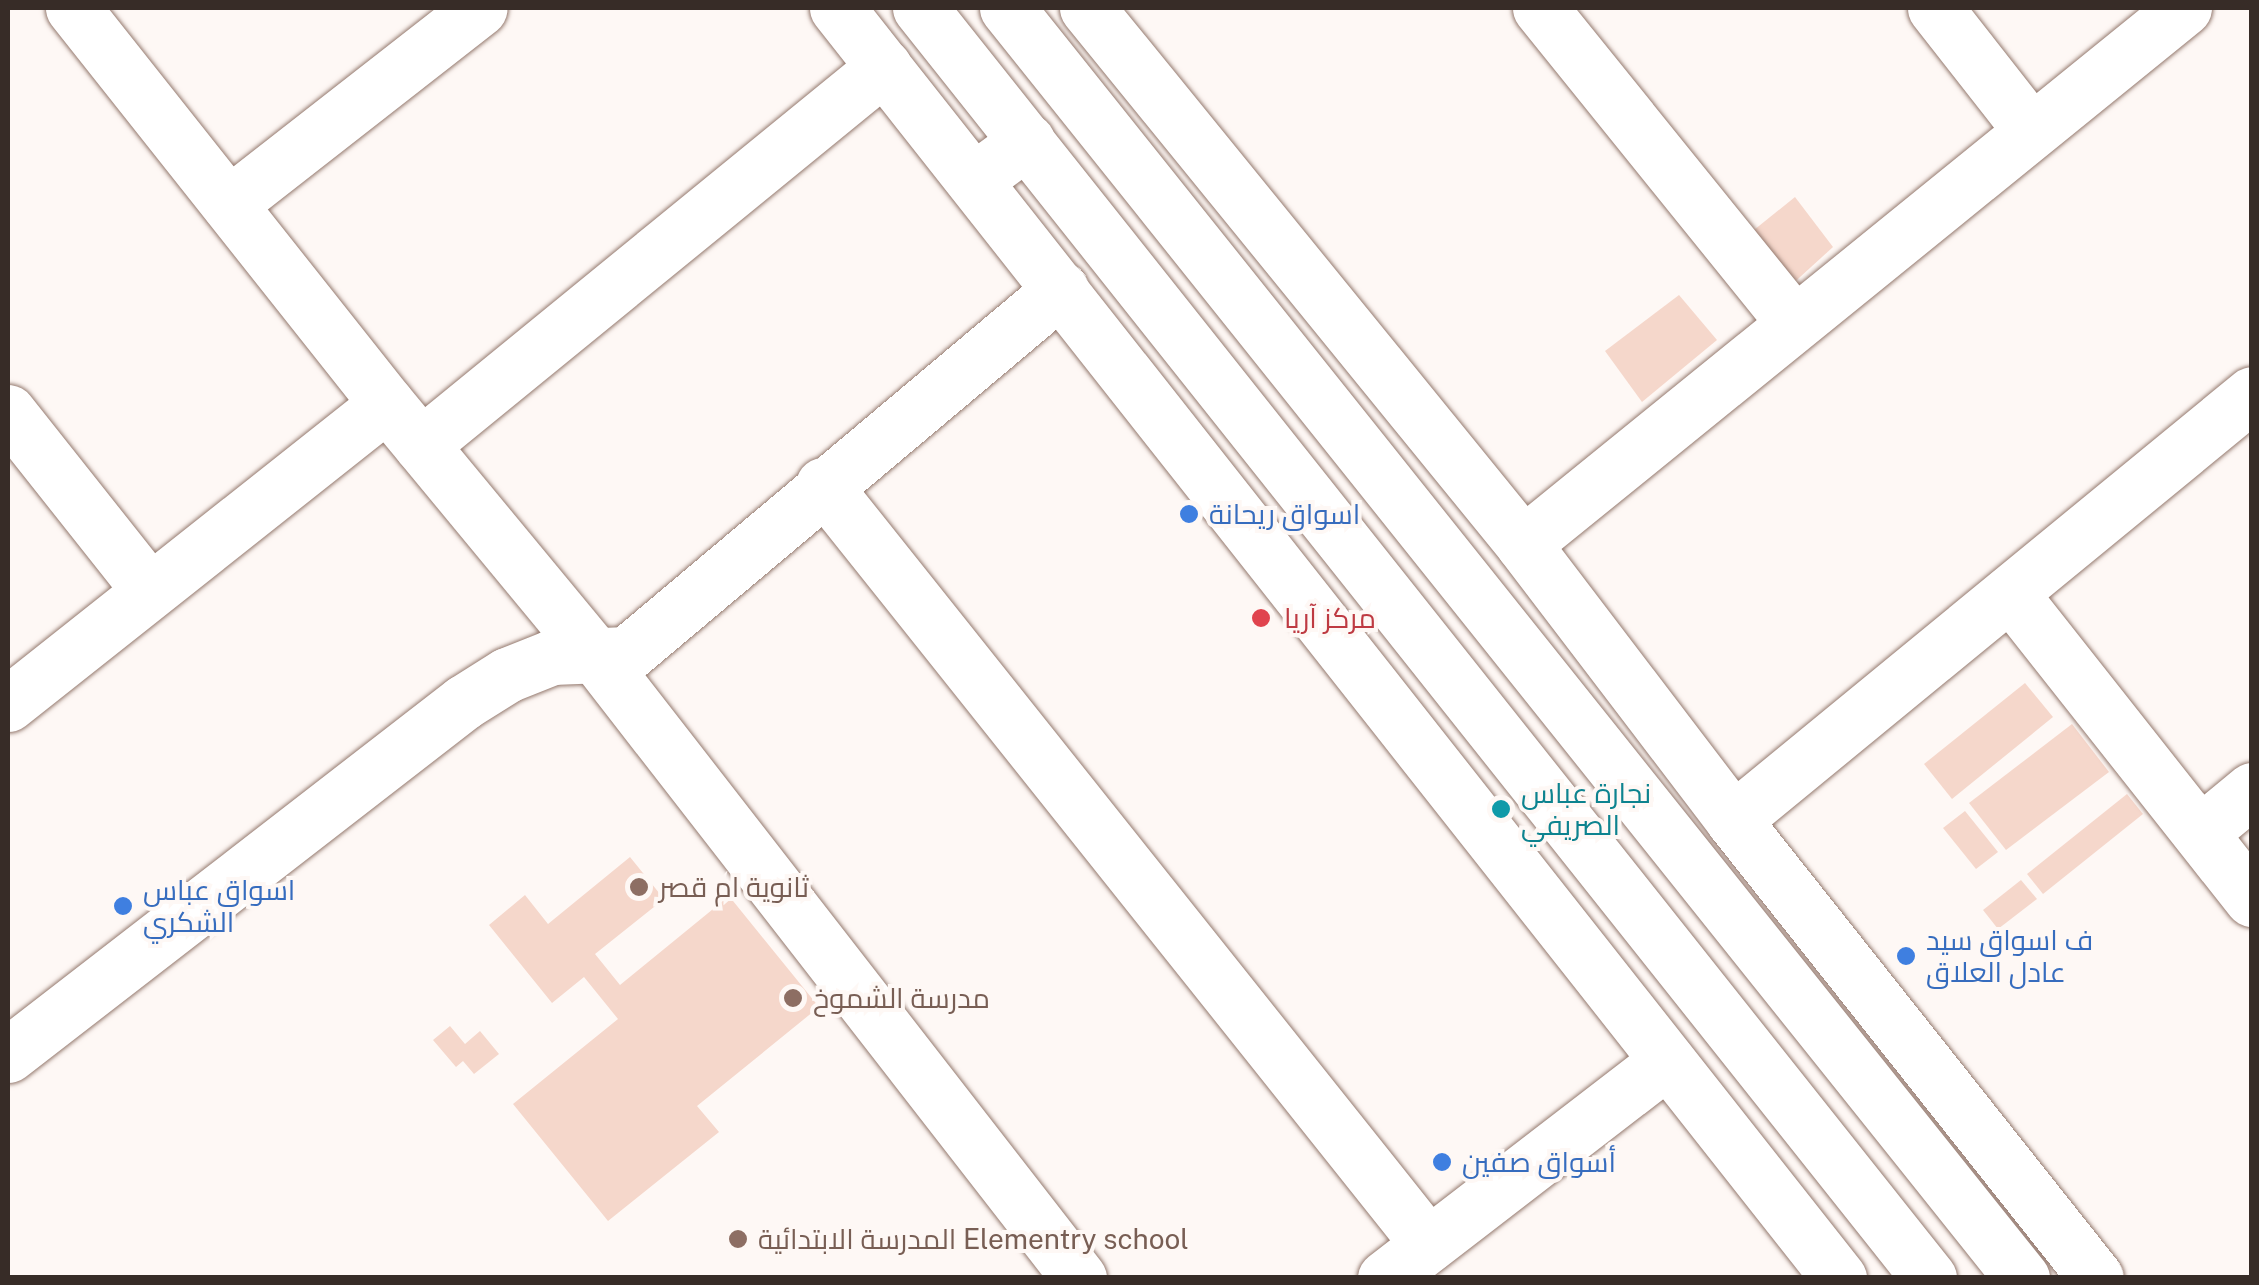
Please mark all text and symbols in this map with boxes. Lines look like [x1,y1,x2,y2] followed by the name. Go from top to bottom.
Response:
[1209,497,1360,531] place label: اسواق ريحانة
[1178,503,1200,525] marker: اسواق ريحانة
[1284,601,1376,635] place label: مركز آريا
[1248,605,1274,631] marker: مركز آريا
[1521,776,1651,842] place label: نجارة عباس الصريفي
[1490,798,1512,820] marker: نجارة عباس الصريفي
[659,870,809,904] place label: ثانوية ام قصر
[143,873,295,939] place label: اسواق عباس الشكري
[628,876,650,898] marker: ثانوية ام قصر
[112,895,134,917] marker: اسواق عباس الشكري
[1926,923,2093,989] place label: ف اسواق سيد عادل العلاق
[1895,945,1917,967] marker: ف اسواق سيد عادل العلاق
[813,981,990,1015] place label: مدرسة الشموخ
[782,987,804,1009] marker: مدرسة الشموخ
[1462,1145,1616,1179] place label: أسواق صفين
[1431,1151,1453,1173] marker: أسواق صفين
[758,1222,1189,1256] place label: المدرسة الابتدائية Elementry school
[727,1228,749,1250] marker: المدرسة الابتدائية Elementry school

